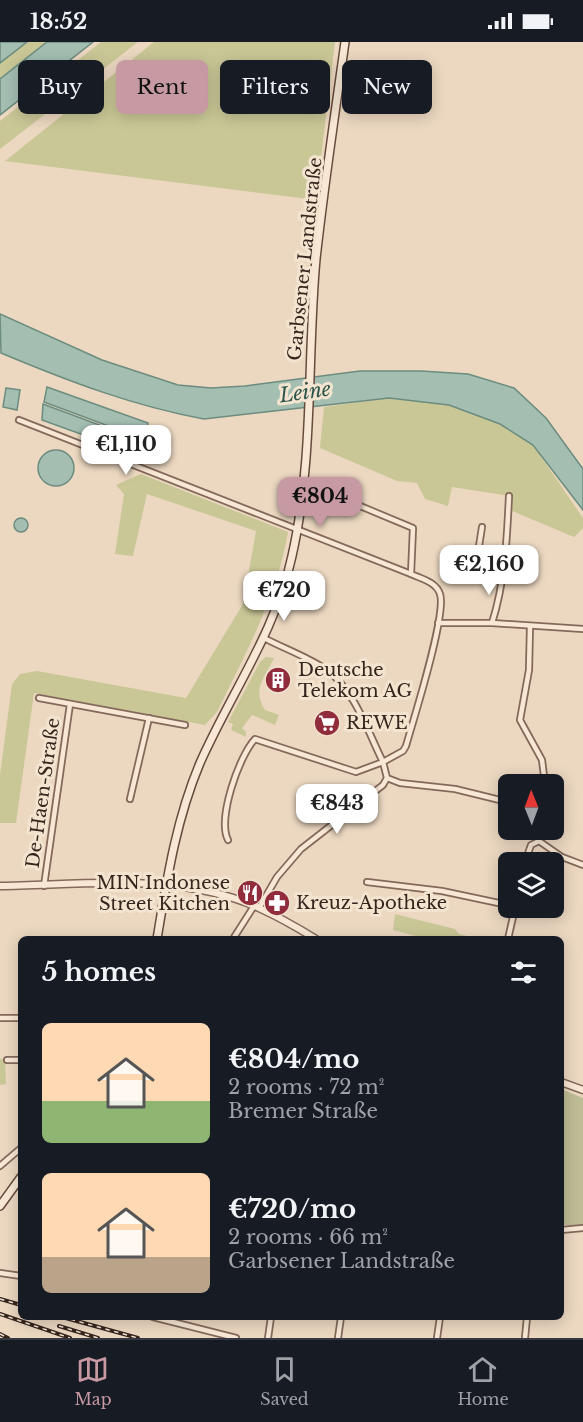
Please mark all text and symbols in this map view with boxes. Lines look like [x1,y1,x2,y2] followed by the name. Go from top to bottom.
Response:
[30,8,87,35] text: 18:52
[18,60,104,114] chip: Buy
[116,60,208,114] chip: Rent
[220,60,330,114] chip: Filters
[342,60,432,114] chip: New
[283,156,327,362] street label: Garbsener Landstraße
[277,377,332,408] water label: Leine
[77,425,175,476] pin: €1,110
[95,432,157,456] text: €1,110
[284,477,356,528] pin: €804
[292,484,348,508] text: €804
[440,545,538,596] pin: €2,160
[454,552,524,576] text: €2,160
[248,571,320,622] pin: €720
[257,578,311,602] text: €720
[298,659,413,702] place label: Deutsche Telekom AG
[263,665,293,695] building icon: Deutsche Telekom AG
[312,708,342,738] supermarket icon: REWE
[346,712,408,734] place label: REWE
[22,716,64,870] street label: De-Haen-Straße
[498,774,564,840] north arrow
[498,774,564,918] map controls
[301,784,373,835] pin: €843
[310,791,364,815] text: €843
[498,852,564,918] button: layers
[97,872,230,915] place label: MIN Indonese Street Kitchen
[235,878,265,908] restaurant icon: MIN Indonese Street Kitchen
[262,888,292,918] pharmacy icon: Kreuz-Apotheke
[296,892,447,914] place label: Kreuz-Apotheke
[42,956,156,988] text: 5 homes
[507,956,540,989] icon: filters
[228,1043,360,1075] text: €804/mo
[90,1047,162,1119] icon: home
[228,1075,385,1099] text: 2 rooms · 72 m²
[228,1099,378,1123] text: Bremer Straße
[228,1193,356,1225] text: €720/mo
[90,1197,162,1269] icon: home
[228,1225,388,1249] text: 2 rooms · 66 m²
[228,1249,455,1273] text: Garbsener Landstraße
[74,1353,112,1409] tab: Map
[260,1353,309,1409] tab: Saved
[457,1353,509,1409] tab: Home

